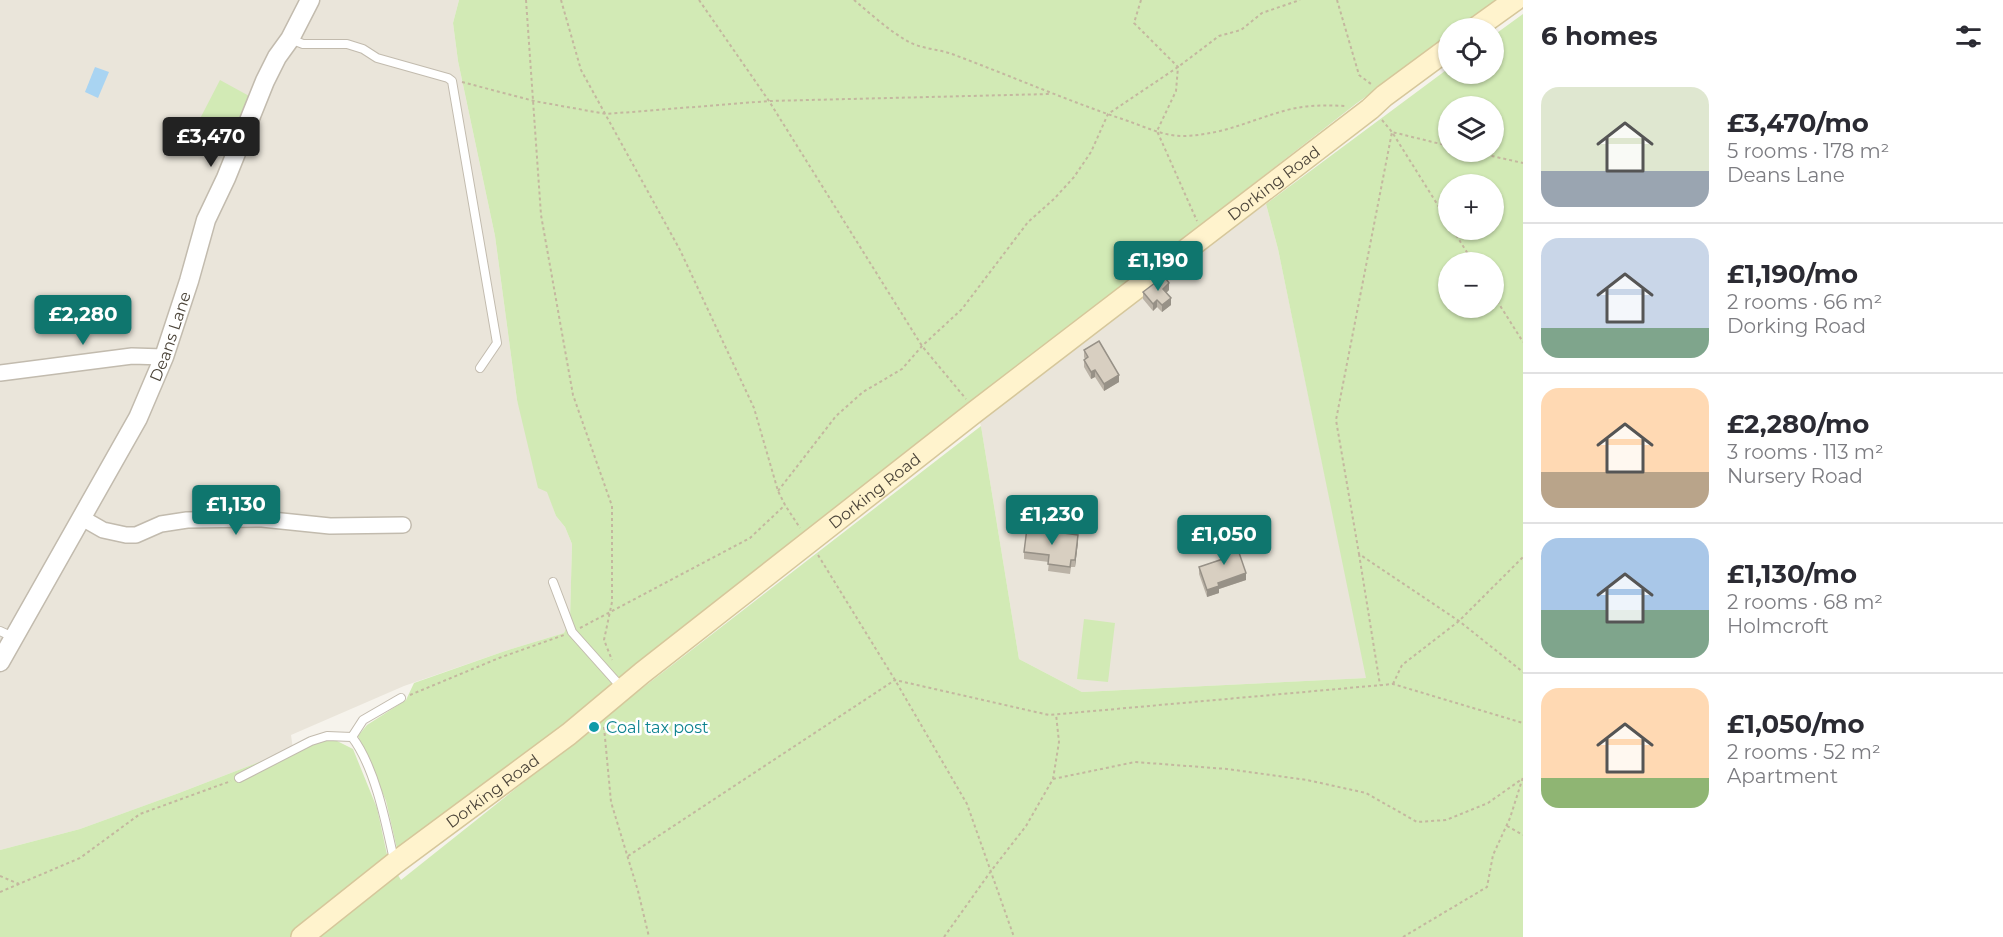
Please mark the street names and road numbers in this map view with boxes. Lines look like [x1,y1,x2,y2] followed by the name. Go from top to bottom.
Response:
[1224,142,1324,224] street label: Dorking Road
[145,289,194,384] street label: Deans Lane
[825,449,924,533] street label: Dorking Road
[442,750,543,832] street label: Dorking Road

